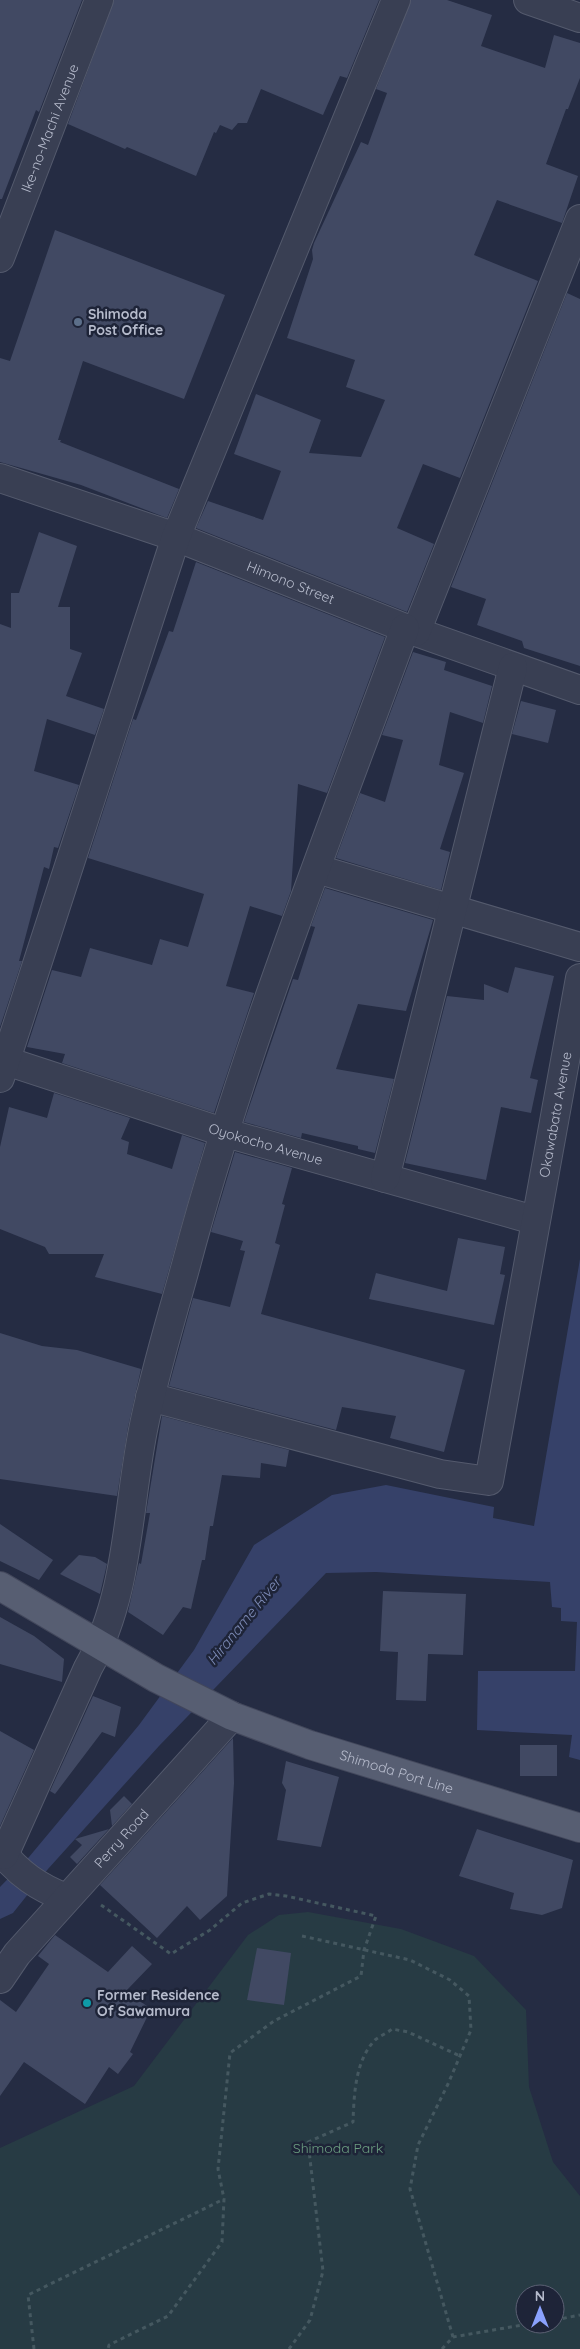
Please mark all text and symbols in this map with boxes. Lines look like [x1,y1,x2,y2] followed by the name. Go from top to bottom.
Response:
[17,61,83,195] street label: Ike-no-Machi Avenue
[88,305,163,339] place label: Shimoda Post Office
[72,316,84,328] marker: Shimoda Post Office
[244,557,337,608] street label: Himono Street
[535,1050,576,1179] street label: Okawabata Avenue
[206,1119,325,1169] street label: Oyokocho Avenue
[202,1571,286,1669] water label: Hiraname River
[338,1746,456,1798] street label: Shimoda Port Line
[90,1805,153,1872] street label: Perry Road
[97,1986,219,2020] place label: Former Residence Of Sawamura
[81,1997,93,2009] marker: Former Residence Of Sawamura
[293,2139,383,2157] park label: Shimoda Park
[515,2284,565,2334] north arrow
[535,2287,545,2305] text: N

